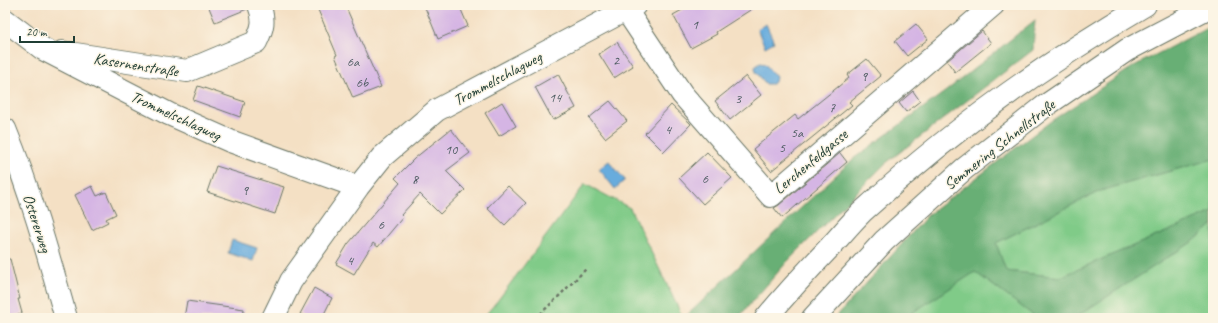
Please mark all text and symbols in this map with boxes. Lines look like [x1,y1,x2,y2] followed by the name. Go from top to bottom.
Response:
[692,16,699,33] house number: 1
[20,18,74,44] scale bar
[26,24,48,40] text: 20 m
[450,47,546,110] street label: Trommelschlagweg
[92,48,181,82] street label: Kasernenstraße
[613,52,621,69] house number: 2
[347,53,360,70] house number: 6a
[861,68,869,85] house number: 9
[356,74,369,91] house number: 6b
[127,86,225,146] street label: Trommelschlagweg
[549,89,563,106] house number: 14
[735,90,743,107] house number: 3
[940,94,1061,194] street label: Semmering Schnellstraße
[829,99,836,116] house number: 7
[665,121,673,138] house number: 4
[769,124,853,199] street label: Lerchenfeldgasse
[791,124,804,141] house number: 5a
[779,139,786,156] house number: 5
[445,141,459,158] house number: 10
[702,170,709,187] house number: 6
[412,171,420,188] house number: 8
[242,182,250,199] house number: 9
[18,192,56,256] street label: Ostererweg
[378,216,385,233] house number: 6
[347,252,355,269] house number: 4

